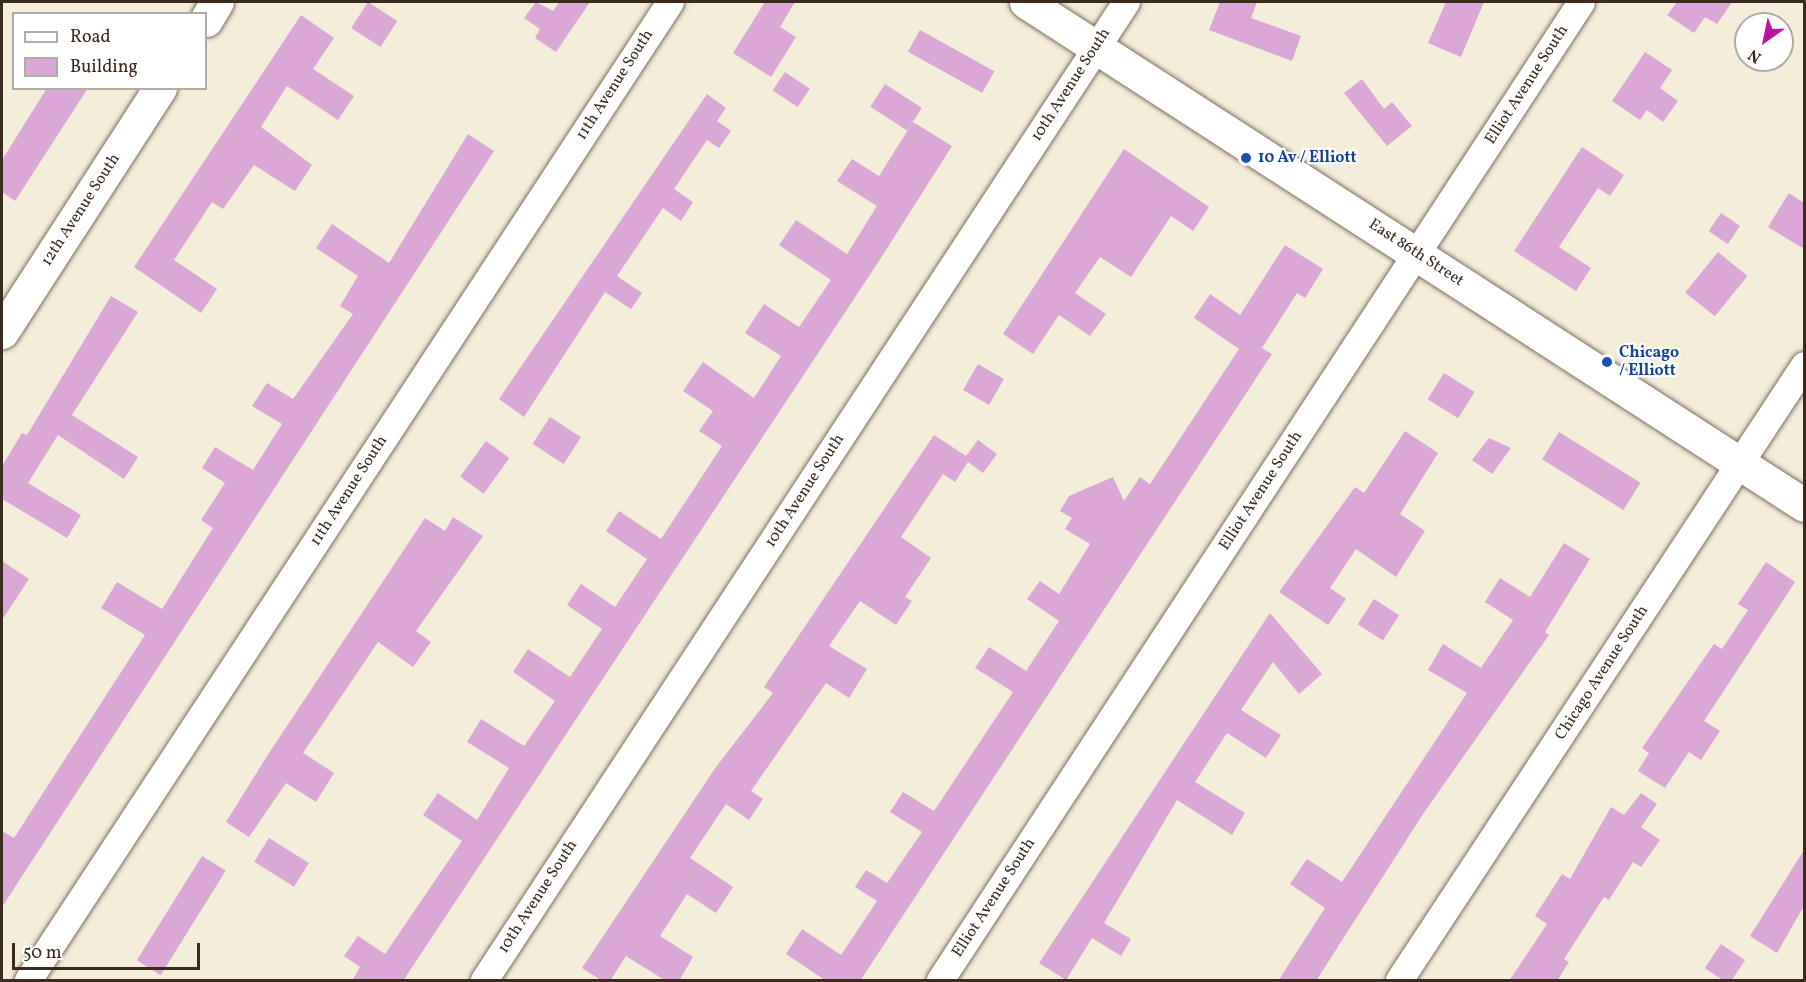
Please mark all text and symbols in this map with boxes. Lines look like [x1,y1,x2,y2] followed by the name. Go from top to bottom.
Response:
[12,12,207,90] legend
[1734,12,1794,72] north arrow
[1481,22,1573,148] street label: Elliot Avenue South
[70,25,111,50] text: Road
[1027,25,1115,145] street label: 10th Avenue South
[572,26,658,144] street label: 11th Avenue South
[1744,43,1766,68] text: N
[70,55,138,80] text: Building
[1258,148,1357,168] place label: 10 Av / Elliott
[37,150,125,270] street label: 12th Avenue South
[1239,151,1253,165] marker: 10 Av / Elliott
[1365,215,1467,291] street label: East 86th Street
[1619,343,1679,381] place label: Chicago / Elliott
[1600,355,1614,369] marker: Chicago / Elliott
[1215,428,1307,554] street label: Elliot Avenue South
[761,431,849,551] street label: 10th Avenue South
[306,432,392,550] street label: 11th Avenue South
[1551,602,1653,744] street label: Chicago Avenue South
[948,835,1040,961] street label: Elliot Avenue South
[494,837,582,957] street label: 10th Avenue South
[15,931,202,969] scale bar
[23,941,62,966] text: 50 m

